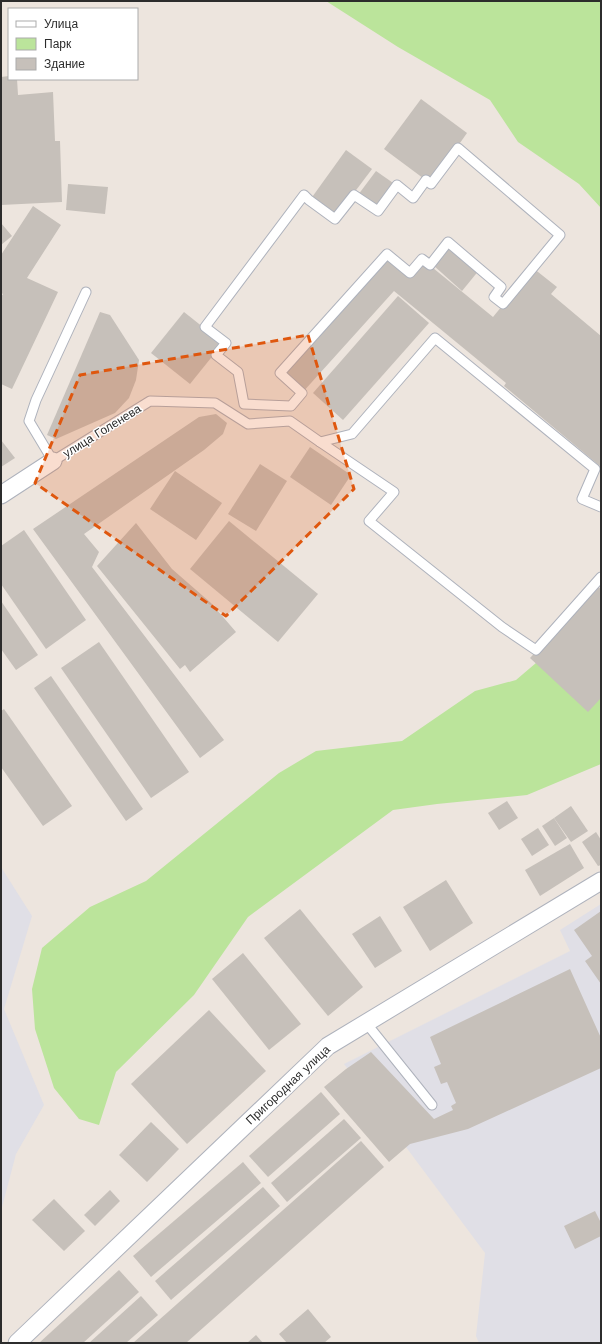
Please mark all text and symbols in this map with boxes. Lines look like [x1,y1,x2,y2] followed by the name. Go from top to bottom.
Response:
[8,8,138,80] legend
[44,17,78,31] text: Улица
[44,37,72,51] text: Парк
[44,57,85,71] text: Здание
[61,401,144,461] street label: улица Голенева
[243,1042,333,1128] street label: Пригородная улица

